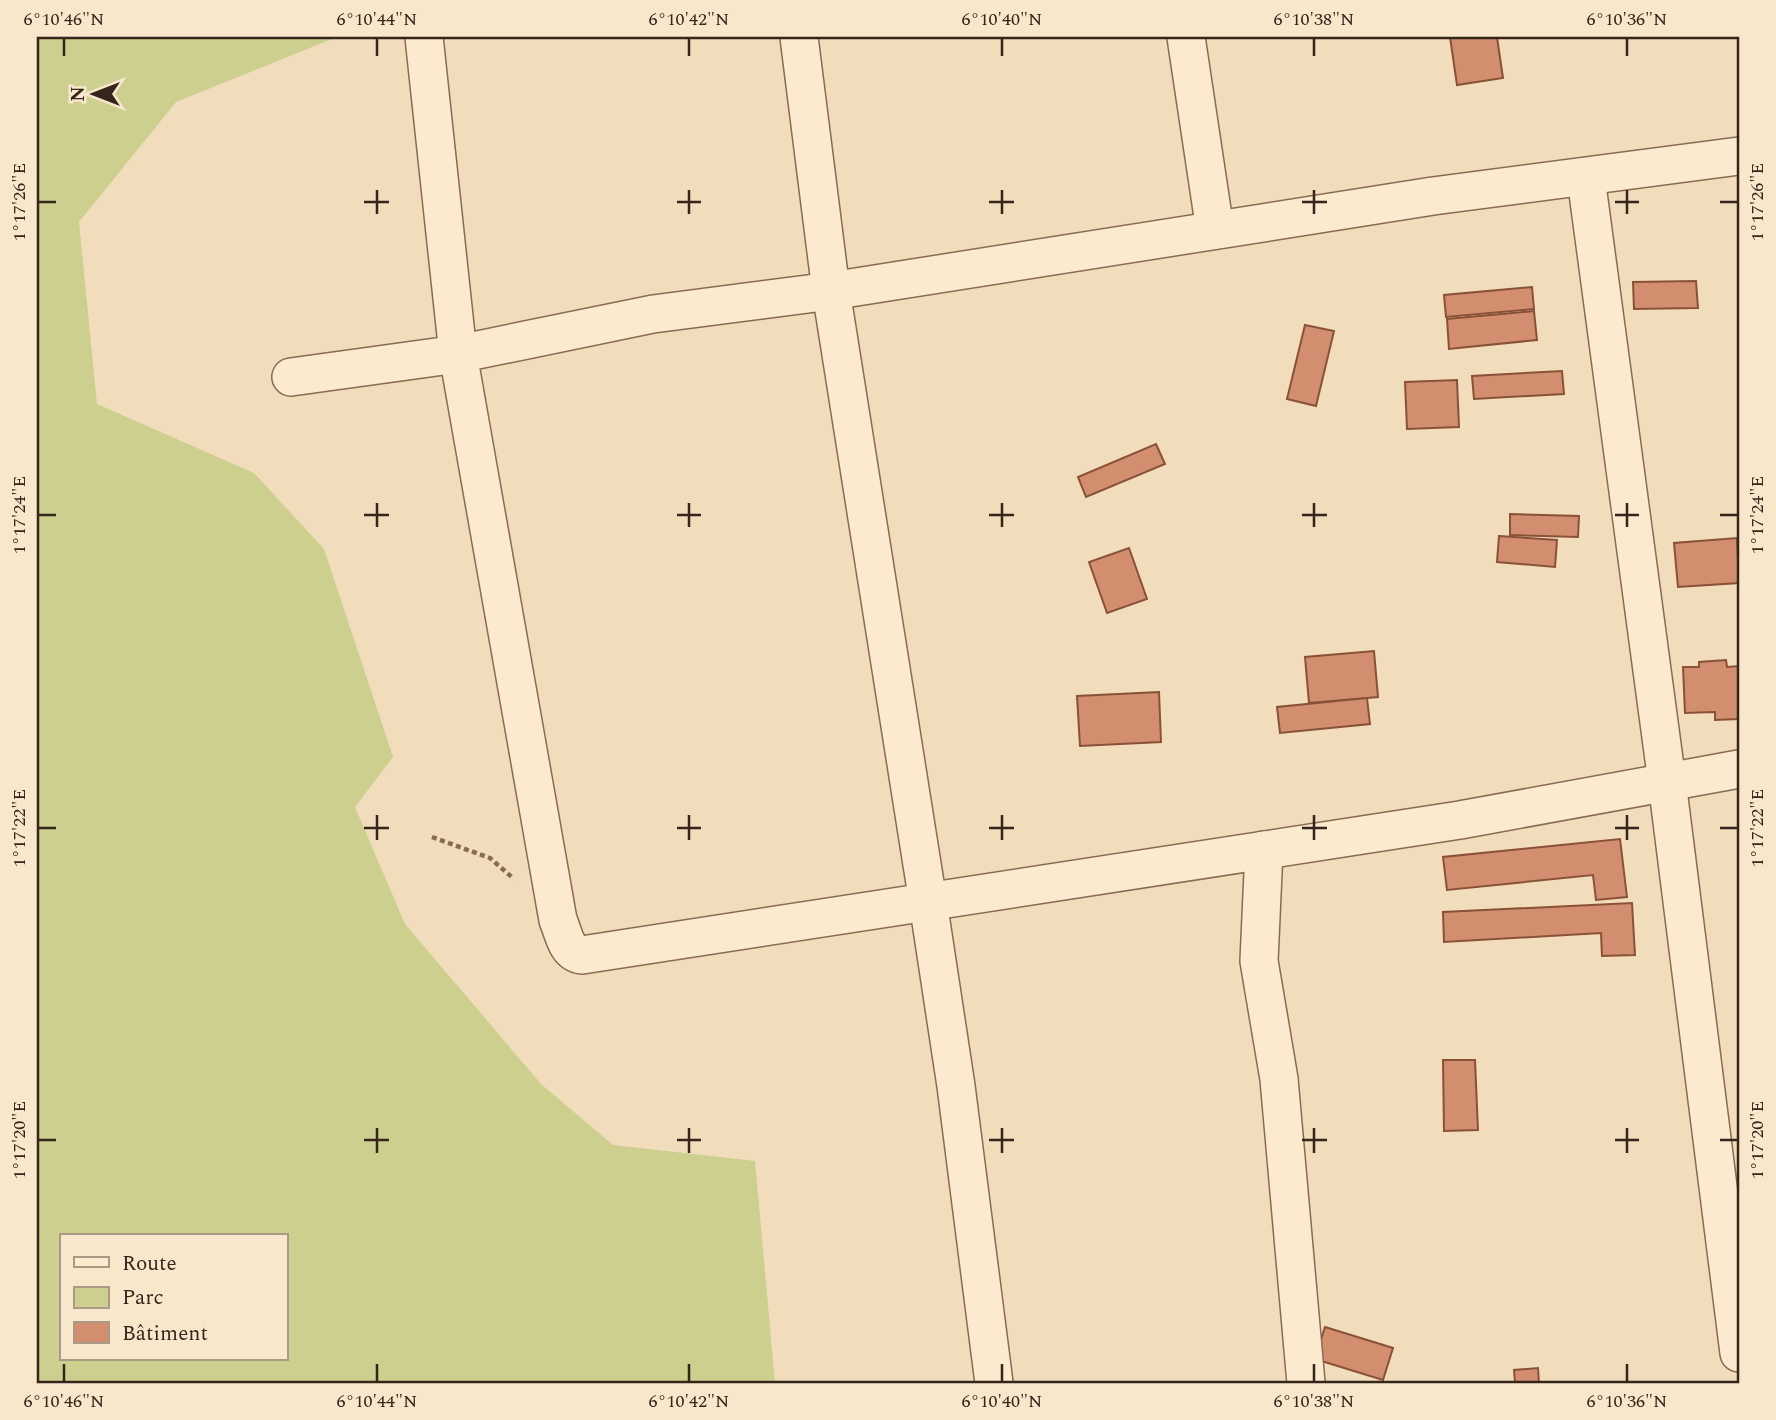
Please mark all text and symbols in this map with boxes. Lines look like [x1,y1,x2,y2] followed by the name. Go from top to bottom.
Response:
[24,6,104,33] text: 6°10'46"N
[337,6,417,33] text: 6°10'44"N
[649,6,729,33] text: 6°10'42"N
[962,6,1042,33] text: 6°10'40"N
[1274,6,1354,33] text: 6°10'38"N
[1587,6,1667,33] text: 6°10'36"N
[60,60,130,130] north arrow
[64,86,93,102] text: N
[6,163,33,241] text: 1°17'26"E
[1744,163,1771,241] text: 1°17'26"E
[6,476,33,554] text: 1°17'24"E
[1744,476,1771,554] text: 1°17'24"E
[6,789,33,867] text: 1°17'22"E
[1744,789,1771,867] text: 1°17'22"E
[6,1101,33,1179] text: 1°17'20"E
[1744,1101,1771,1179] text: 1°17'20"E
[60,1234,287,1360] legend
[122,1248,177,1280] text: Route
[122,1282,164,1314] text: Parc
[122,1318,208,1350] text: Bâtiment
[24,1388,104,1415] text: 6°10'46"N
[337,1388,417,1415] text: 6°10'44"N
[649,1388,729,1415] text: 6°10'42"N
[962,1388,1042,1415] text: 6°10'40"N
[1274,1388,1354,1415] text: 6°10'38"N
[1587,1388,1667,1415] text: 6°10'36"N

